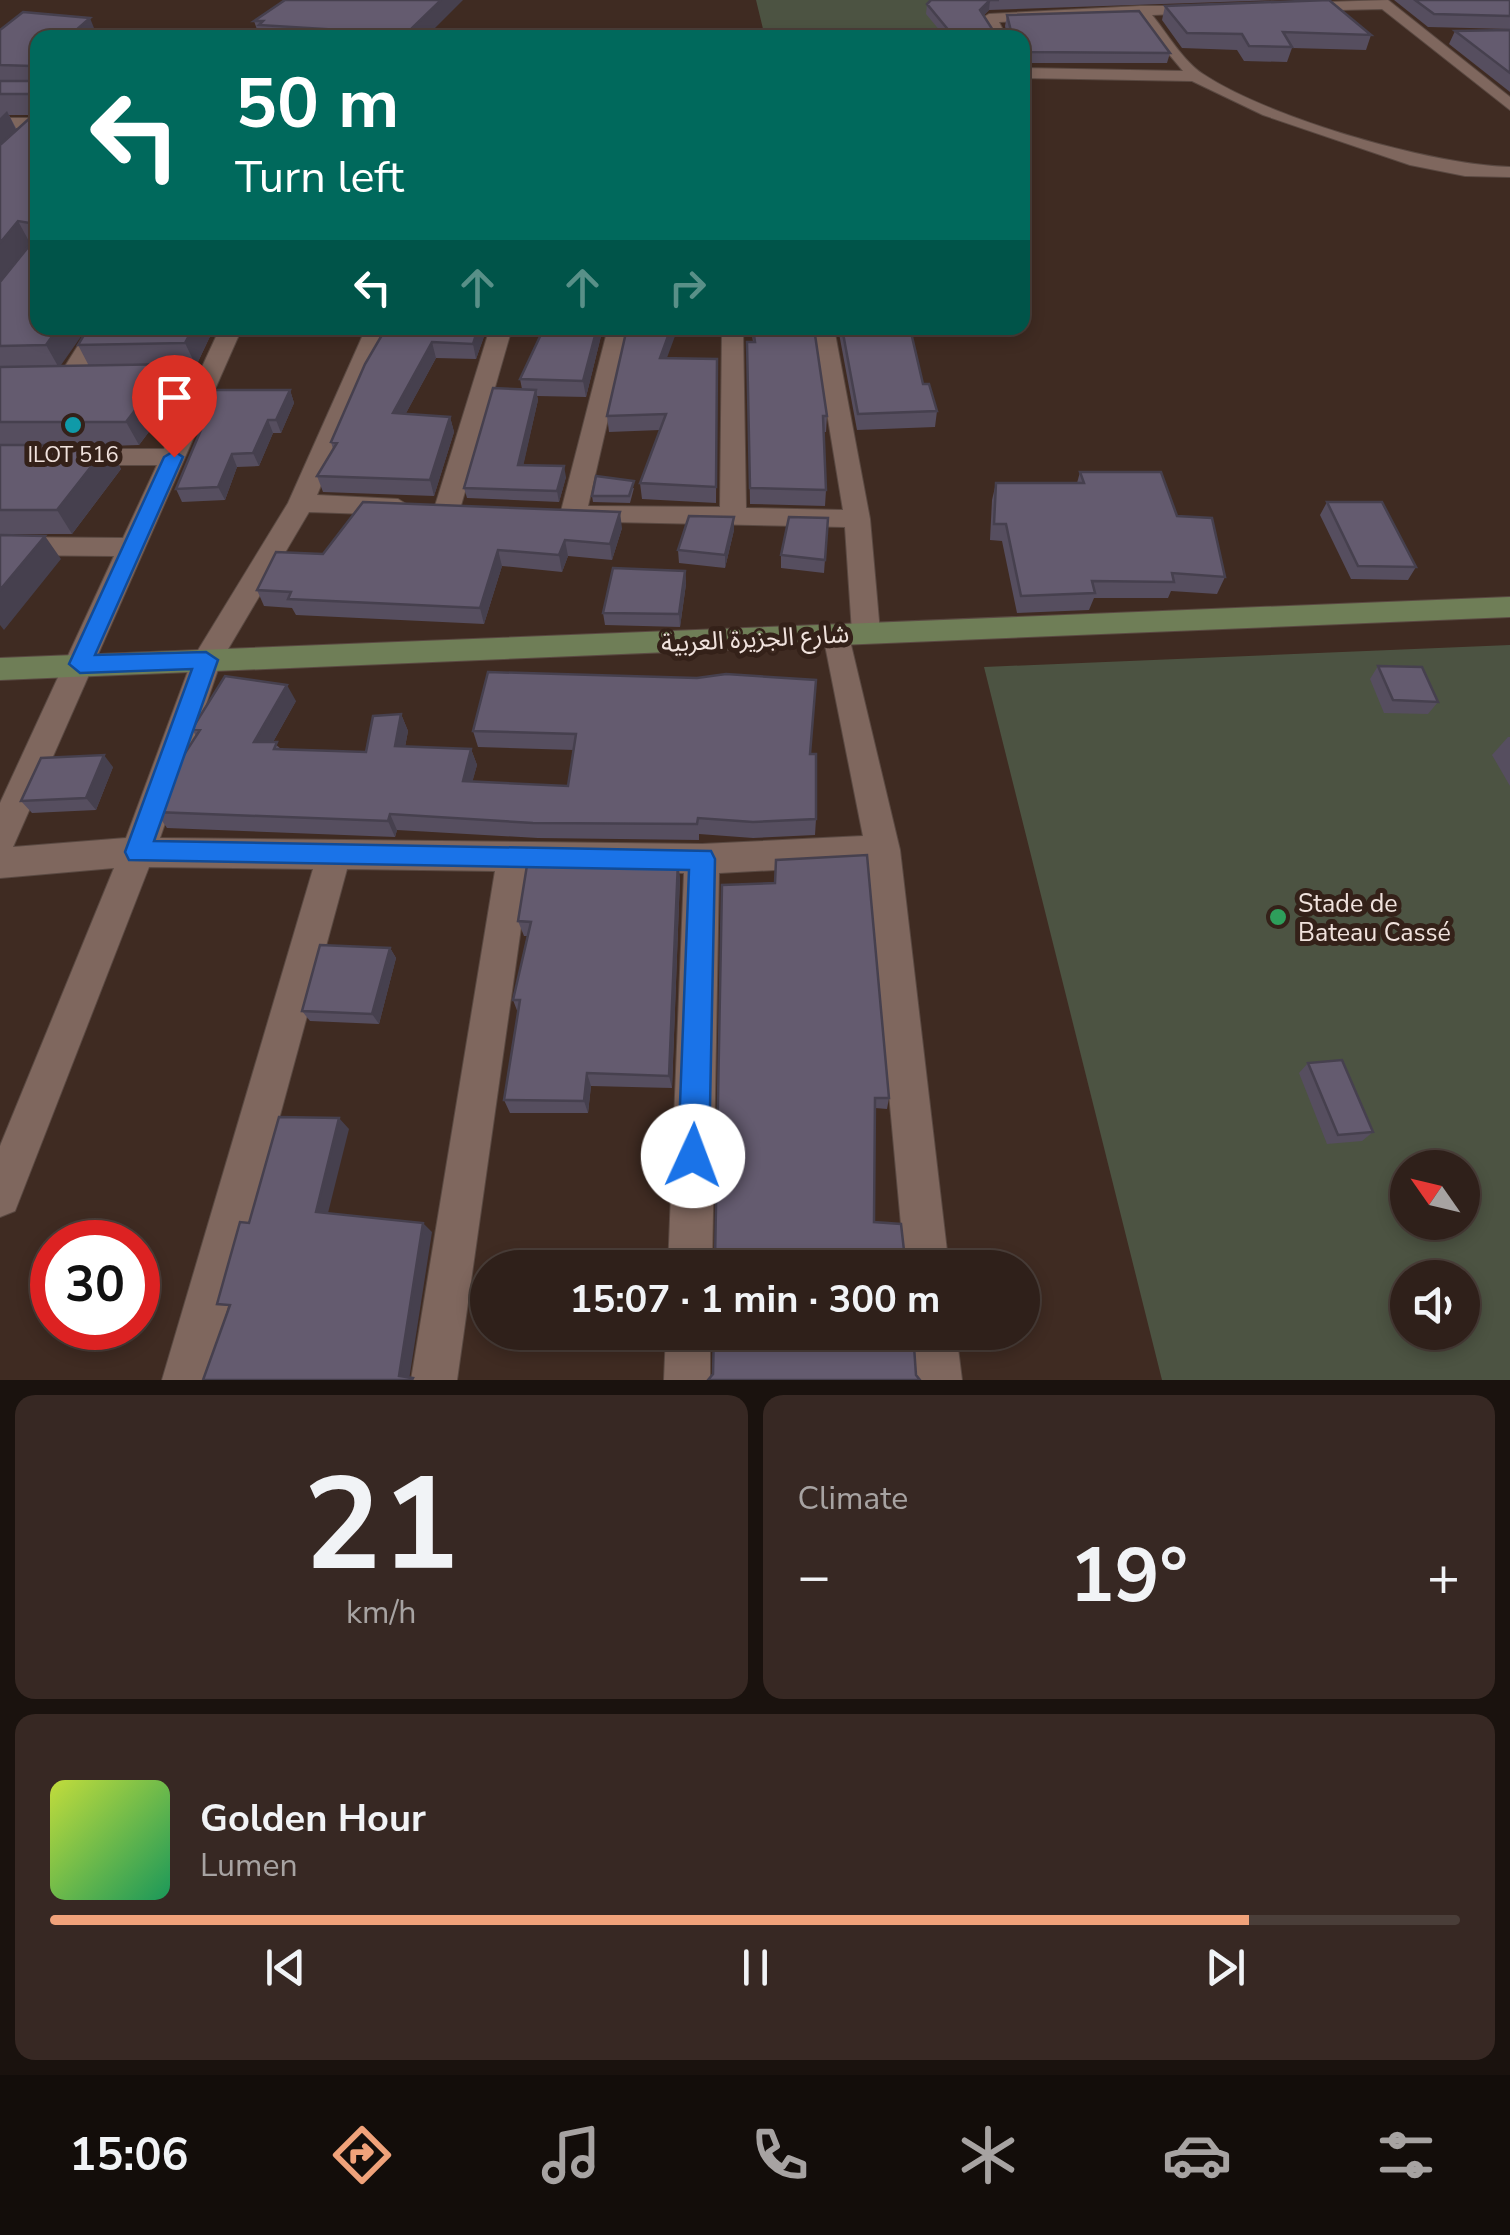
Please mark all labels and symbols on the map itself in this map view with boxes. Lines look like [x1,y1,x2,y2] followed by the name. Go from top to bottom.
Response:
[132,355,217,458] pin
[62,414,84,436] marker: ILOT 516
[27,440,119,470] place label: ILOT 516
[660,617,850,662] street label: شارع الجزيرة العربية
[1298,887,1451,950] place label: Stade de Bateau Cassé
[1267,906,1289,928] marker: Stade de Bateau Cassé
[641,1104,745,1208] position arrow
[1390,1150,1480,1240] north arrow
[30,1220,160,1350] speed limit sign: 30

